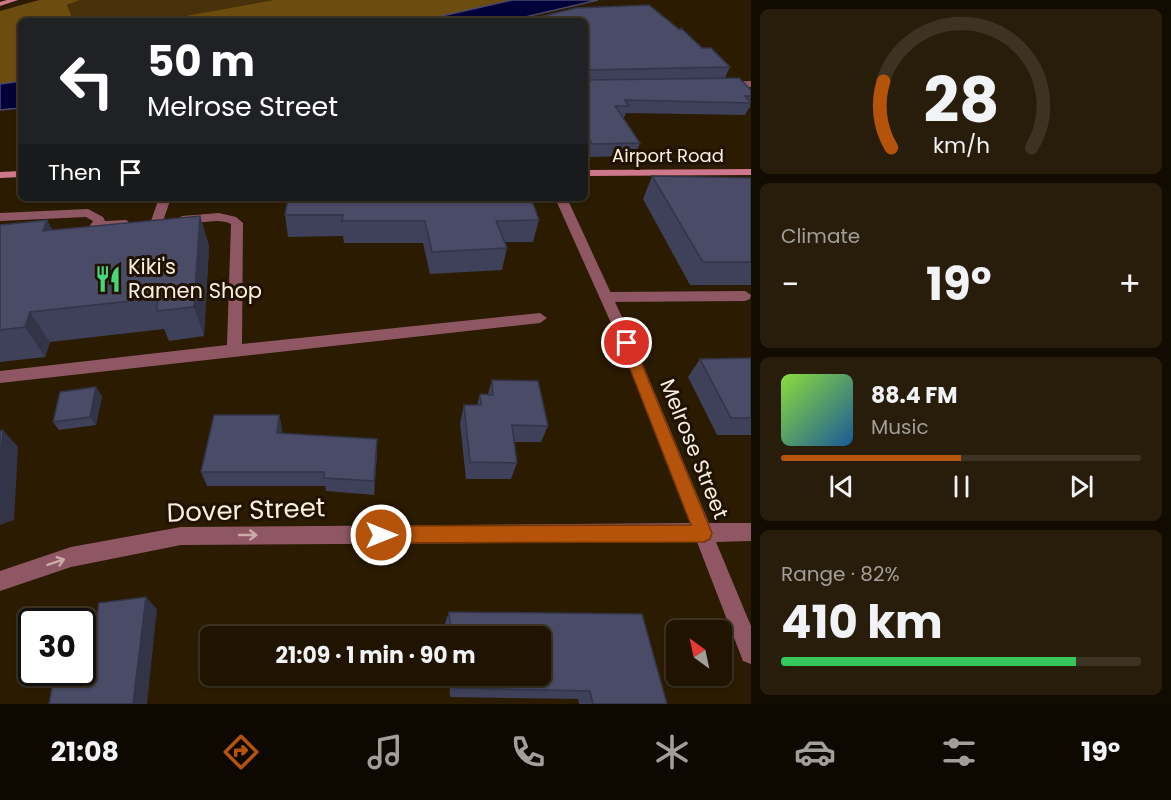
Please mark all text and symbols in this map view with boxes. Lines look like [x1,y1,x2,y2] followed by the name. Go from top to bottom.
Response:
[147,32,255,91] text: 50 m
[48,42,126,120] icon: left
[923,57,999,145] text: 28
[147,88,338,125] text: Melrose Street
[932,131,990,162] text: km/h
[612,143,724,168] street label: Airport Road
[114,156,147,189] icon: arrive
[48,157,102,188] text: Then
[781,222,860,250] text: Climate
[128,252,262,305] place label: Kiki's Ramen Shop
[926,253,992,316] text: 19°
[781,261,799,308] text: −
[1118,261,1141,308] text: +
[93,264,123,294] restaurant icon: Kiki's Ramen Shop
[601,317,652,368] pin
[610,326,643,359] icon: arrive
[653,374,736,523] street label: Melrose Street
[871,380,958,411] text: 88.4 FM
[871,413,929,441] text: Music
[825,470,858,503] icon: previous
[945,470,978,503] icon: pause
[1065,470,1098,503] icon: next
[166,489,326,531] street label: Dover Street
[349,503,413,567] position arrow
[237,529,257,541] one-way arrow
[46,556,65,567] one-way arrow
[781,560,900,588] text: Range · 82%
[781,591,943,654] text: 410 km
[18,608,96,686] speed limit sign: 30
[666,620,732,686] north arrow
[666,620,732,686] map controls
[275,640,476,671] text: 21:09 · 1 min · 90 m
[220,731,262,773] icon: directions
[364,731,406,773] icon: music
[507,731,549,773] icon: phone
[651,731,693,773] icon: climate
[794,731,836,773] icon: car
[938,731,980,773] icon: filters
[51,733,119,770] text: 21:08
[1081,733,1120,770] text: 19°

